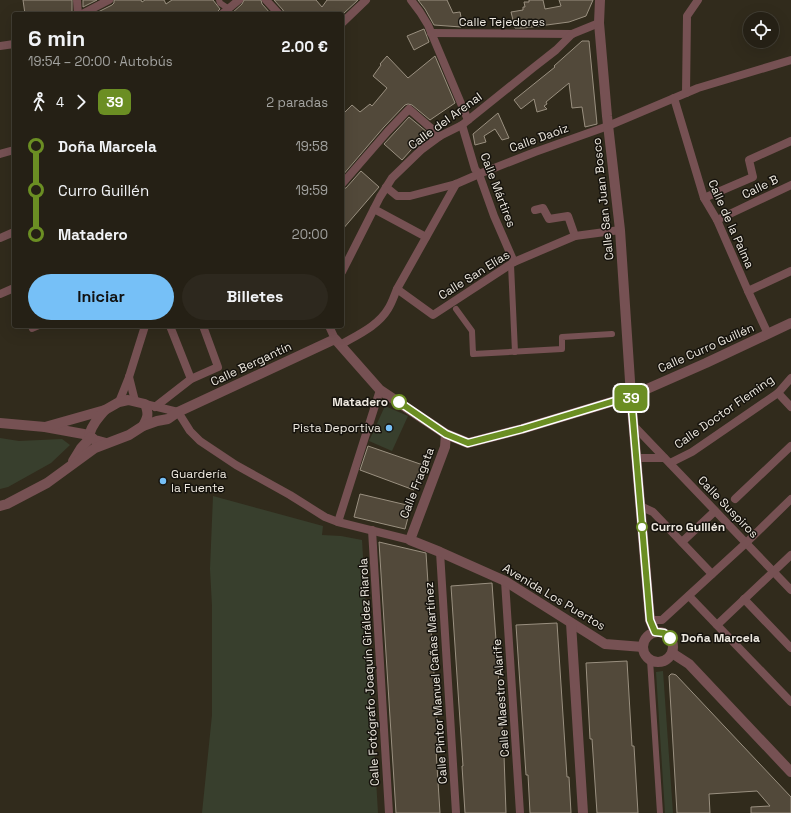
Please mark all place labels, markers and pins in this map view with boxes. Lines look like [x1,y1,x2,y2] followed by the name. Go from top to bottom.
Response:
[332,394,388,410] place label: Matadero
[391,394,407,410] marker: Matadero
[293,420,381,436] place label: Pista Deportiva
[384,423,394,433] marker: Pista Deportiva
[171,466,227,496] place label: Guardería la Fuente
[158,476,168,486] marker: Guardería la Fuente
[651,519,725,535] place label: Curro Guillén
[636,521,648,533] marker: Curro Guillén
[662,630,678,646] marker: Doña Marcela
[681,630,760,646] place label: Doña Marcela

